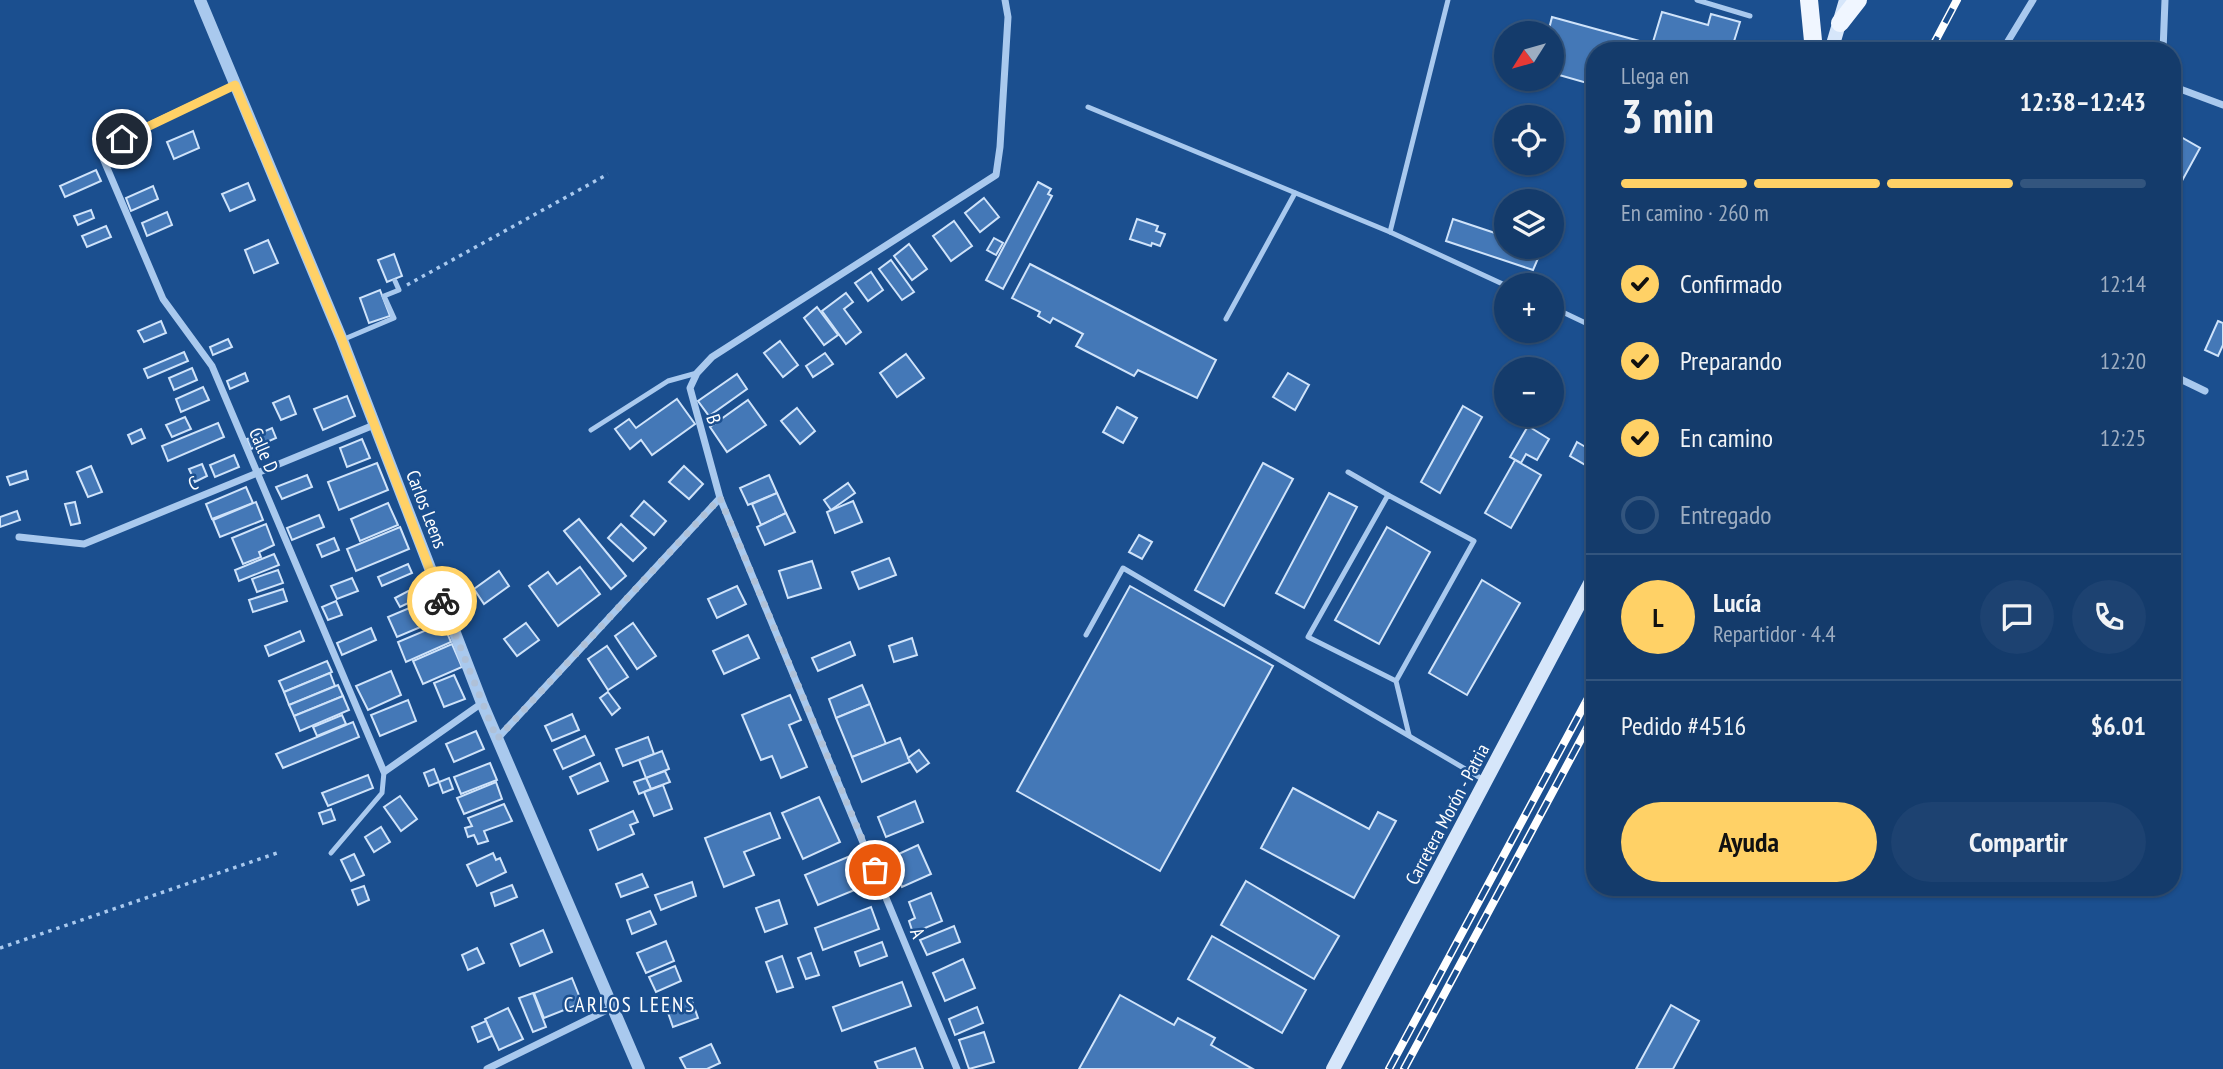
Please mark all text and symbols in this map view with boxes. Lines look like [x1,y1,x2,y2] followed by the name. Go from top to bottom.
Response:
[1494,21,1564,91] north arrow
[1494,21,1564,427] map controls
[1621,61,1689,90] text: Llega en
[2019,85,2146,118] text: 12:38–12:43
[1621,86,1714,146] text: 3 min
[1494,105,1564,175] button: locate
[92,109,152,169] pin
[103,120,141,158] icon: home
[1494,189,1564,259] button: layers
[1621,198,1769,227] text: En camino · 260 m
[1621,265,1659,303] icon: check
[1680,267,1782,300] text: Confirmado
[2100,269,2146,298] text: 12:14
[1494,273,1564,343] button: +
[1621,342,1659,380] icon: check
[1680,344,1782,377] text: Preparando
[2100,346,2146,375] text: 12:20
[1494,357,1564,427] button: −
[701,411,727,427] street label: B
[1621,419,1659,457] icon: check
[1680,421,1773,454] text: En camino
[2100,423,2146,452] text: 12:25
[244,424,284,476] street label: Calle D
[401,467,453,551] street label: Carlos Leens
[184,470,202,496] street label: C
[1680,498,1772,531] text: Entregado
[407,566,477,636] courier
[1980,580,2054,654] button: chat
[2072,580,2146,654] button: phone
[423,582,461,620] icon: bike
[1713,586,1761,619] text: Lucía
[1652,601,1664,634] text: L
[1713,619,1836,648] text: Repartidor · 4.4
[1621,709,1746,742] text: Pedido #4516
[2091,709,2146,742] text: $6.01
[1400,739,1494,889] street label: Carretera Morón - Patria
[1621,802,1877,882] button: Ayuda
[1891,802,2146,882] button: Compartir
[845,840,905,900] pin
[856,851,894,889] icon: bag
[905,924,931,942] street label: A
[564,991,696,1018] district label: CARLOS LEENS

